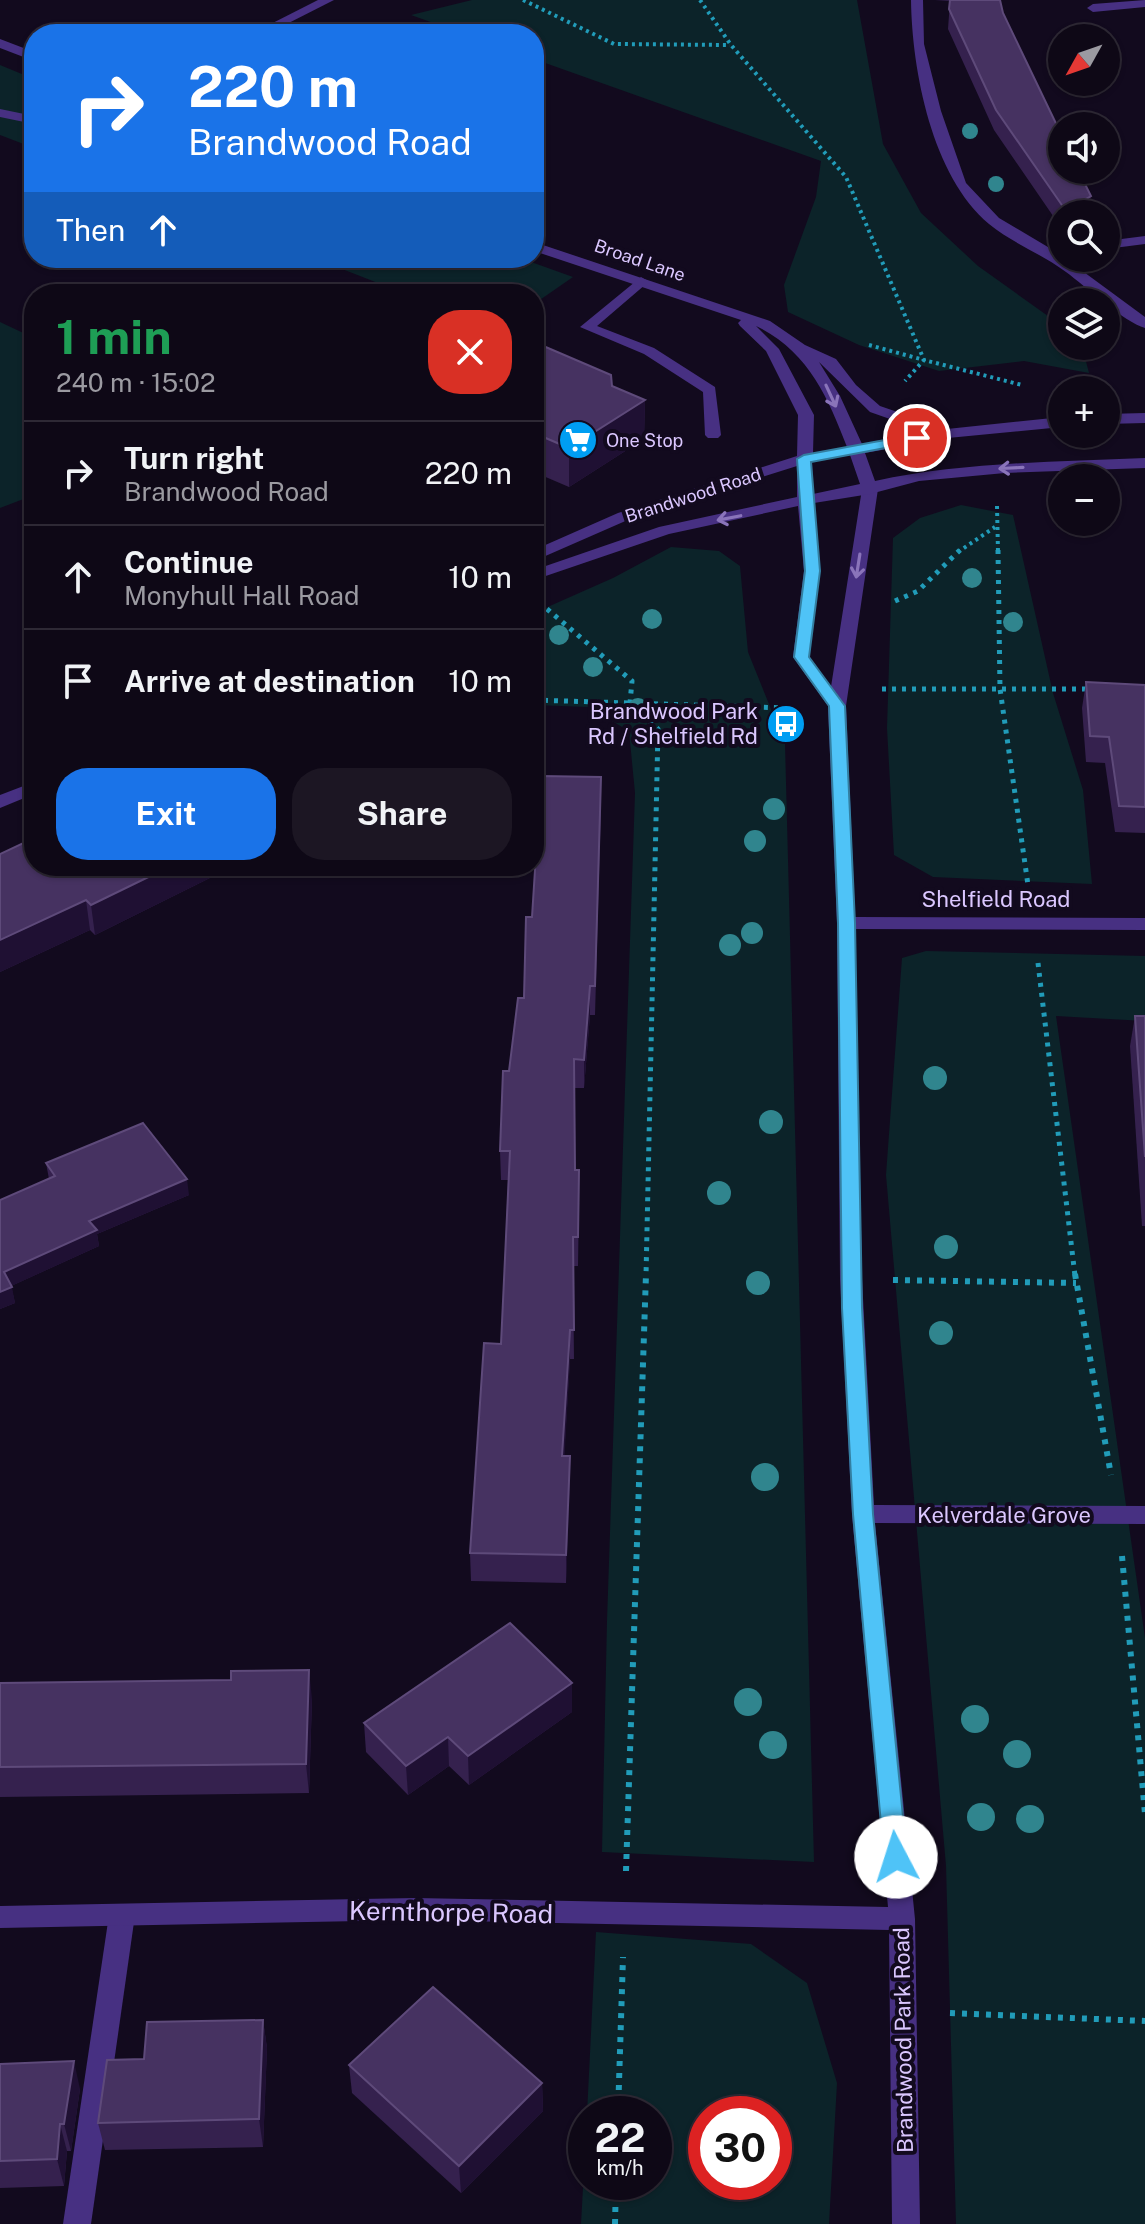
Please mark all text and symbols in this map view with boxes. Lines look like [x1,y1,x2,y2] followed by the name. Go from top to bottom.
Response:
[1048,24,1120,96] north arrow
[1048,24,1120,536] map controls
[188,54,358,120] text: 220 m
[56,56,160,160] icon: right
[1048,112,1120,184] button: sound
[188,121,472,163] text: Brandwood Road
[1048,200,1120,272] button: search
[141,208,185,252] icon: ahead
[56,212,125,248] text: Then
[592,235,688,285] street label: Broad Lane
[1048,288,1120,360] button: layers
[56,308,172,365] text: 1 min
[428,310,512,394] button: close
[56,367,216,398] text: 240 m · 15:02
[1048,376,1120,448] button: +
[824,384,839,408] one-way arrow
[883,404,951,472] pin
[895,416,939,460] icon: arrive
[557,419,599,461] supermarket icon: One Stop
[606,430,683,451] place label: One Stop
[124,440,264,476] text: Turn right
[56,451,100,495] icon: right
[425,455,512,491] text: 220 m
[998,460,1025,475] one-way arrow
[622,463,764,527] street label: Brandwood Road
[1048,464,1120,536] button: −
[124,476,329,507] text: Brandwood Road
[716,511,742,526] one-way arrow
[124,544,254,580] text: Continue
[850,553,865,578] one-way arrow
[56,555,100,599] icon: ahead
[448,559,512,595] text: 10 m
[124,580,359,611] text: Monyhull Hall Road
[56,659,100,703] icon: arrive
[124,663,415,699] text: Arrive at destination
[448,663,512,699] text: 10 m
[587,698,758,749] place label: Brandwood Park Rd / Shelfield Rd
[765,703,807,745] bus stop icon: Brandwood Park Rd / Shelfield Rd
[56,768,276,860] button: Exit
[292,768,512,860] button: Share
[921,886,1071,912] street label: Shelfield Road
[917,1502,1091,1528] street label: Kelverdale Grove
[854,1815,938,1899] position arrow
[349,1895,553,1929] street label: Kernthorpe Road
[888,1927,918,2153] street label: Brandwood Park Road
[688,2096,792,2200] speed limit sign: 30
[595,2114,645,2161] text: 22
[596,2156,644,2180] text: km/h

